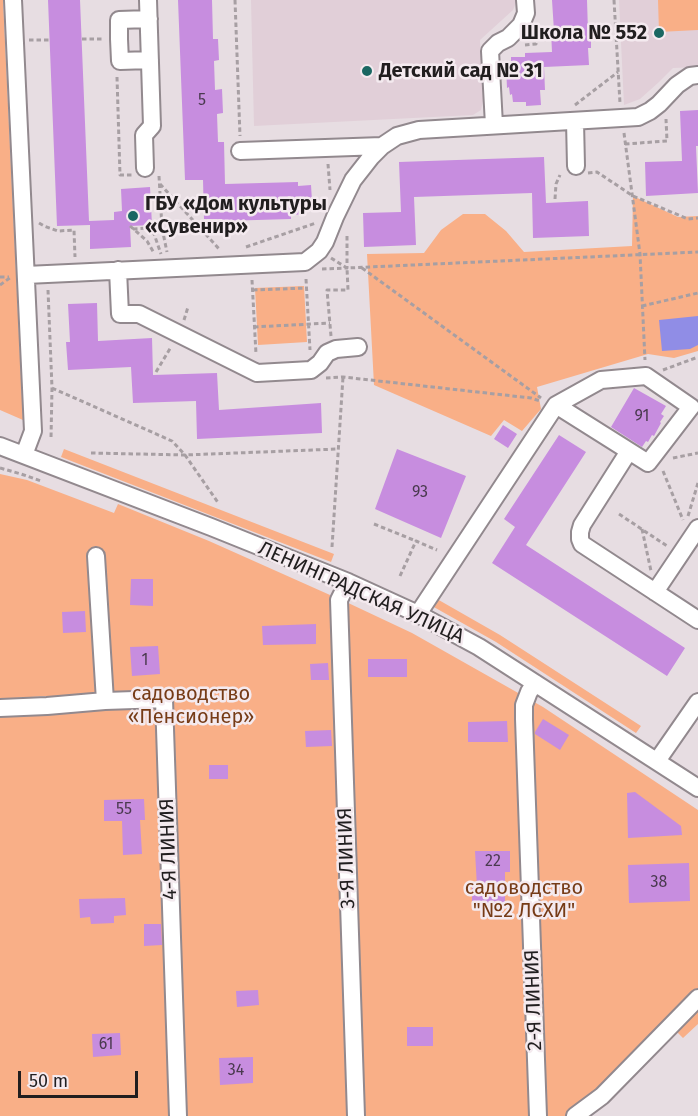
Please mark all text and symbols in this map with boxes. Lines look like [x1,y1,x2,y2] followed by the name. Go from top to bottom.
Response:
[521,21,647,45] place label: Школа № 552
[652,26,666,40] marker: Школа № 552
[379,59,543,83] place label: Детский сад № 31
[360,64,374,78] marker: Детский сад № 31
[198,91,206,111] house number: 5
[145,192,327,239] place label: ГБУ «Дом культуры «Сувенир»
[126,209,140,223] marker: ГБУ «Дом культуры «Сувенир»
[634,407,650,427] house number: 91
[412,483,428,503] house number: 93
[254,537,468,649] street label: ЛЕНИНГРАДСКАЯ УЛИЦА
[142,651,148,671] house number: 1
[128,682,254,729] park label: садоводство «Пенсионер»
[155,798,183,900] street label: 4-Я ЛИНИЯ
[116,800,132,820] house number: 55
[333,807,361,909] street label: 3-Я ЛИНИЯ
[485,852,501,872] house number: 22
[651,873,667,893] house number: 38
[465,876,583,923] park label: садоводство "№2 ЛСХИ"
[520,949,548,1051] street label: 2-Я ЛИНИЯ
[99,1035,113,1055] house number: 61
[21,1059,141,1097] scale bar
[228,1061,244,1081] house number: 34
[29,1070,68,1092] text: 50 m

